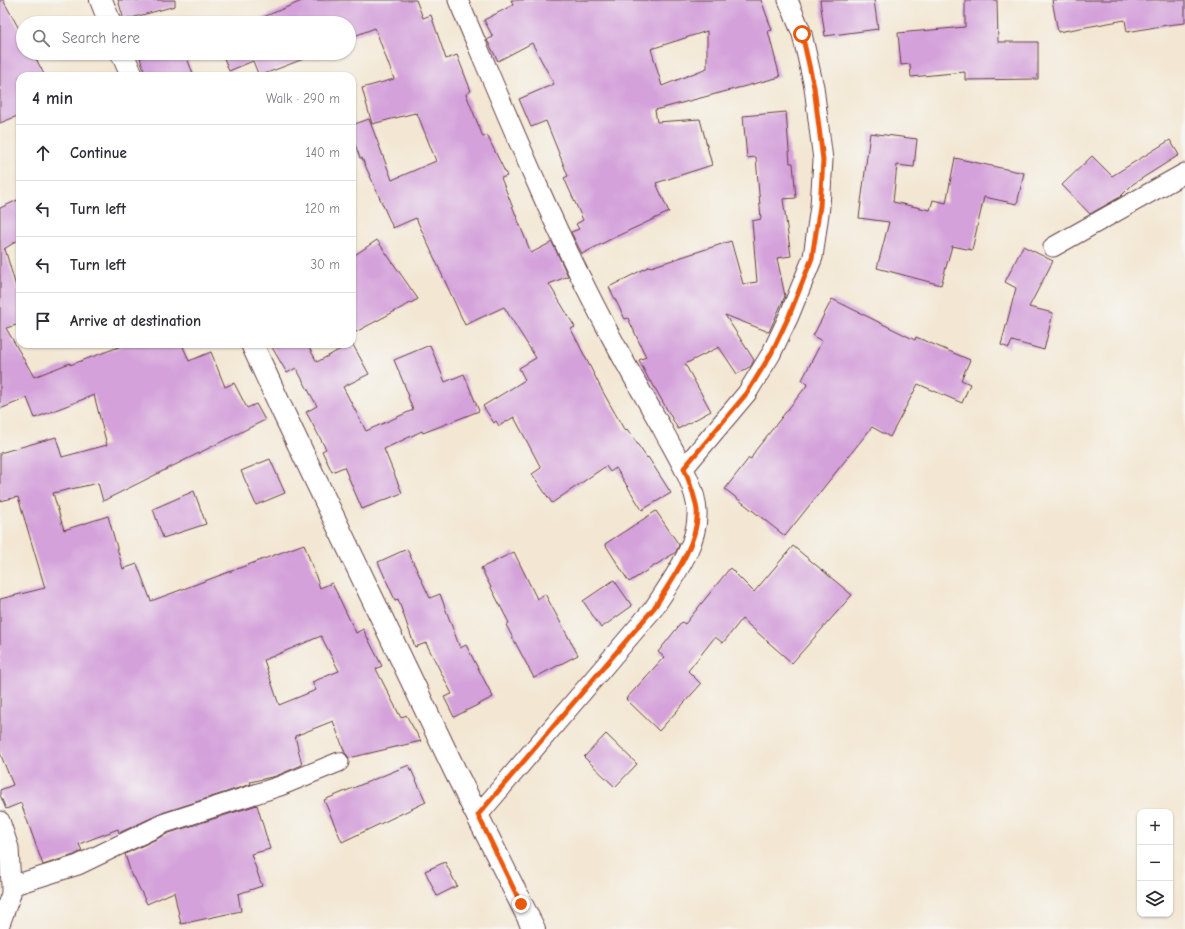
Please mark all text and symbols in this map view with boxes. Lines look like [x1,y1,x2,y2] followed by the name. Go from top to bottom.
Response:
[16,16,356,60] search box
[793,25,811,43] route start
[30,27,52,49] icon: search
[62,29,140,47] text: Search here
[32,89,73,108] text: 4 min
[266,91,340,106] text: Walk · 290 m
[32,142,54,164] icon: ahead
[70,144,127,162] text: Continue
[306,145,340,160] text: 140 m
[32,198,54,220] icon: left
[70,200,126,218] text: Turn left
[305,201,340,216] text: 120 m
[32,254,54,276] icon: left
[70,256,126,274] text: Turn left
[310,257,340,272] text: 30 m
[32,310,54,332] icon: arrive
[70,312,201,330] text: Arrive at destination
[1137,809,1173,917] map controls
[1137,809,1173,845] button: +
[1137,845,1173,881] button: −
[1137,881,1173,917] button: layers
[512,895,530,913] route end

